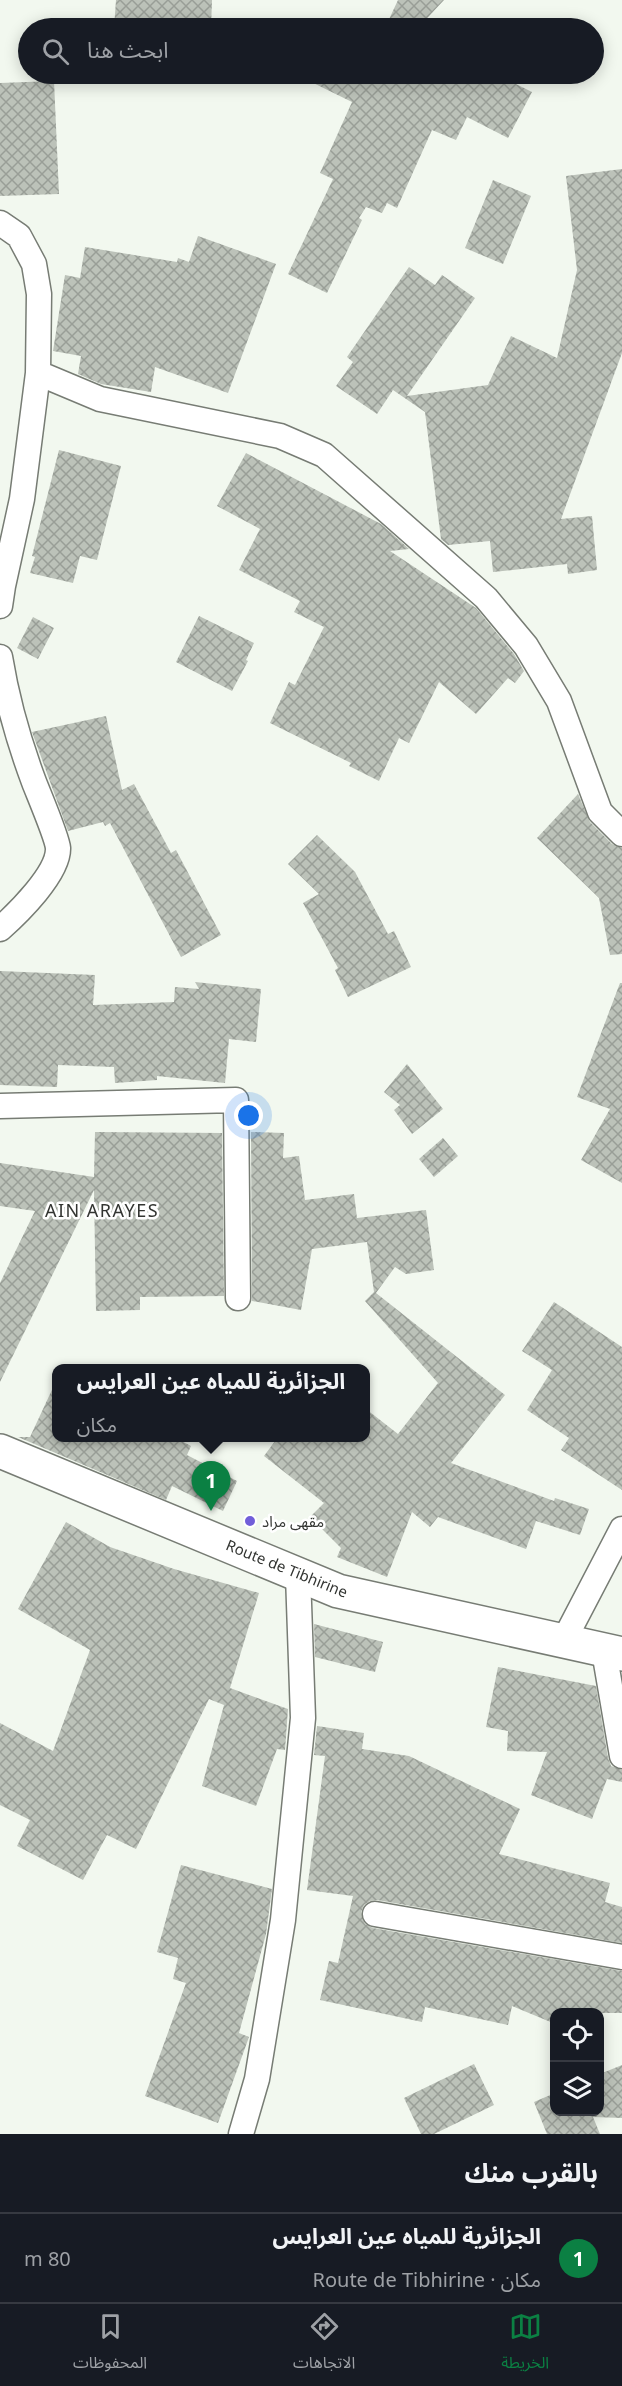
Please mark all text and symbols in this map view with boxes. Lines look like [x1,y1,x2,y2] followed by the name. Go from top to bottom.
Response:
[18,18,604,84] search box
[87,34,169,64] text: ابحث هنا
[39,35,72,68] icon: search
[234,1101,263,1130] your location
[45,1198,159,1222] district label: AIN ARAYES
[52,1364,370,1442] popup
[77,1365,345,1395] text: الجزائرية للمياه عين العرايس
[77,1411,117,1438] text: مكان
[192,1462,230,1511] pin: 1
[262,1511,324,1531] place label: مقهى مراد
[243,1514,257,1528] marker: مقهى مراد
[223,1534,351,1602] street label: Route de Tibhirine
[550,2008,604,2116] map controls
[550,2008,604,2062] button: locate
[550,2062,604,2116] button: layers
[464,2154,598,2190] text: بالقرب منك
[272,2220,541,2250] text: الجزائرية للمياه عين العرايس
[24,2245,71,2272] text: 80 m
[573,2245,584,2272] text: 1
[313,2266,541,2293] text: مكان · Route de Tibhirine
[73,2310,147,2380] tab: المحفوظات
[293,2310,355,2380] tab: الاتجاهات
[501,2310,549,2380] tab: الخريطة

